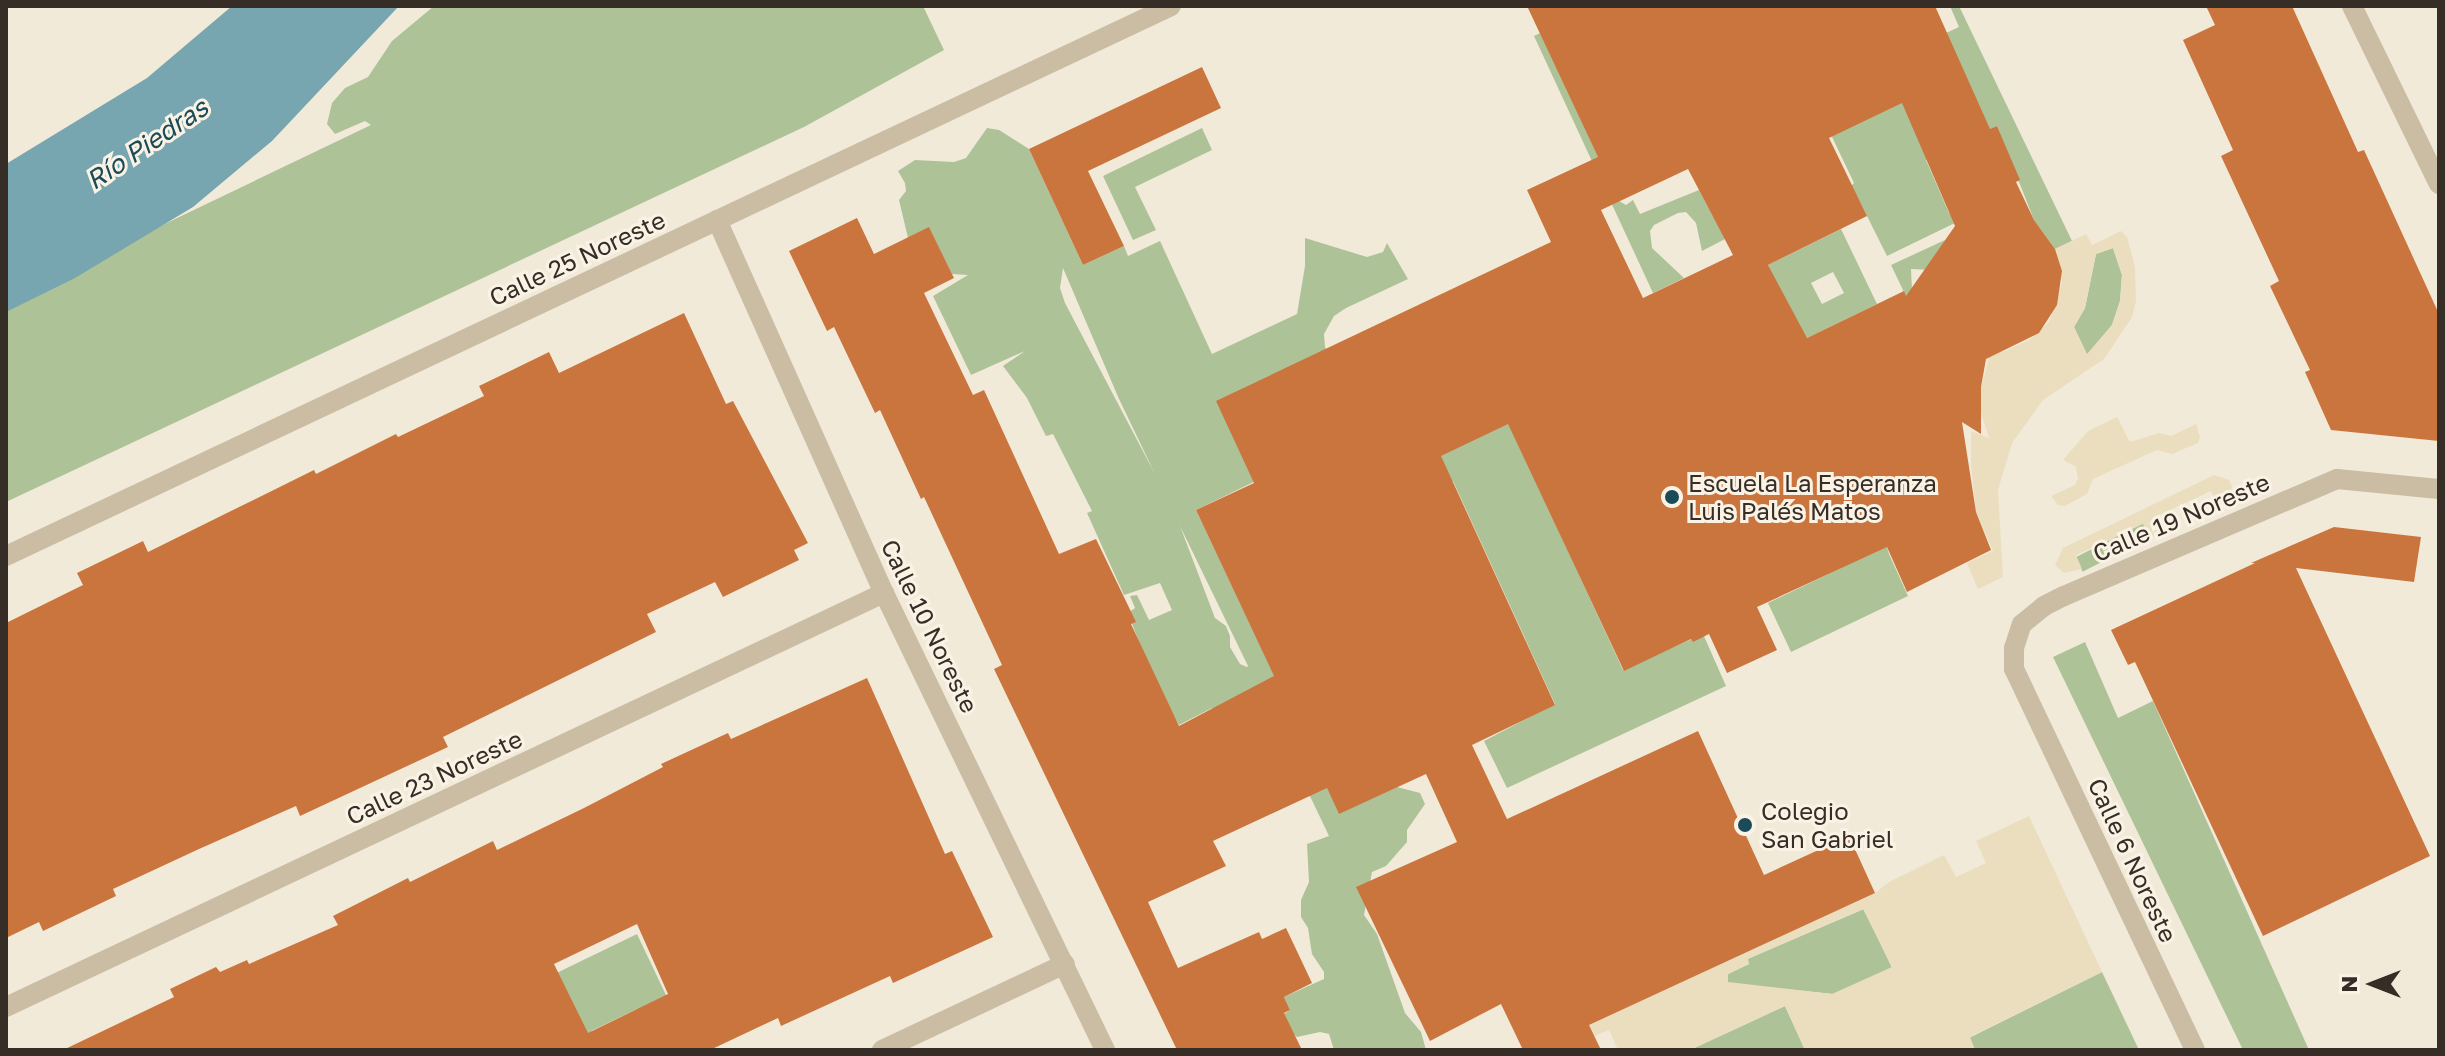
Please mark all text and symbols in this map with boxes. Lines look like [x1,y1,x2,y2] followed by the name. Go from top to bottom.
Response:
[80,92,214,196] water label: Río Piedras
[485,205,669,311] street label: Calle 25 Noreste
[2088,467,2274,567] street label: Calle 19 Noreste
[1688,469,1937,525] place label: Escuela La Esperanza Luis Palés Matos
[1663,488,1681,506] marker: Escuela La Esperanza Luis Palés Matos
[876,535,984,717] street label: Calle 10 Noreste
[341,724,527,830] street label: Calle 23 Noreste
[2082,774,2184,946] street label: Calle 6 Noreste
[1761,797,1893,853] place label: Colegio San Gabriel
[1736,816,1754,834] marker: Colegio San Gabriel
[2333,944,2413,1024] north arrow
[2335,976,2362,992] text: N

